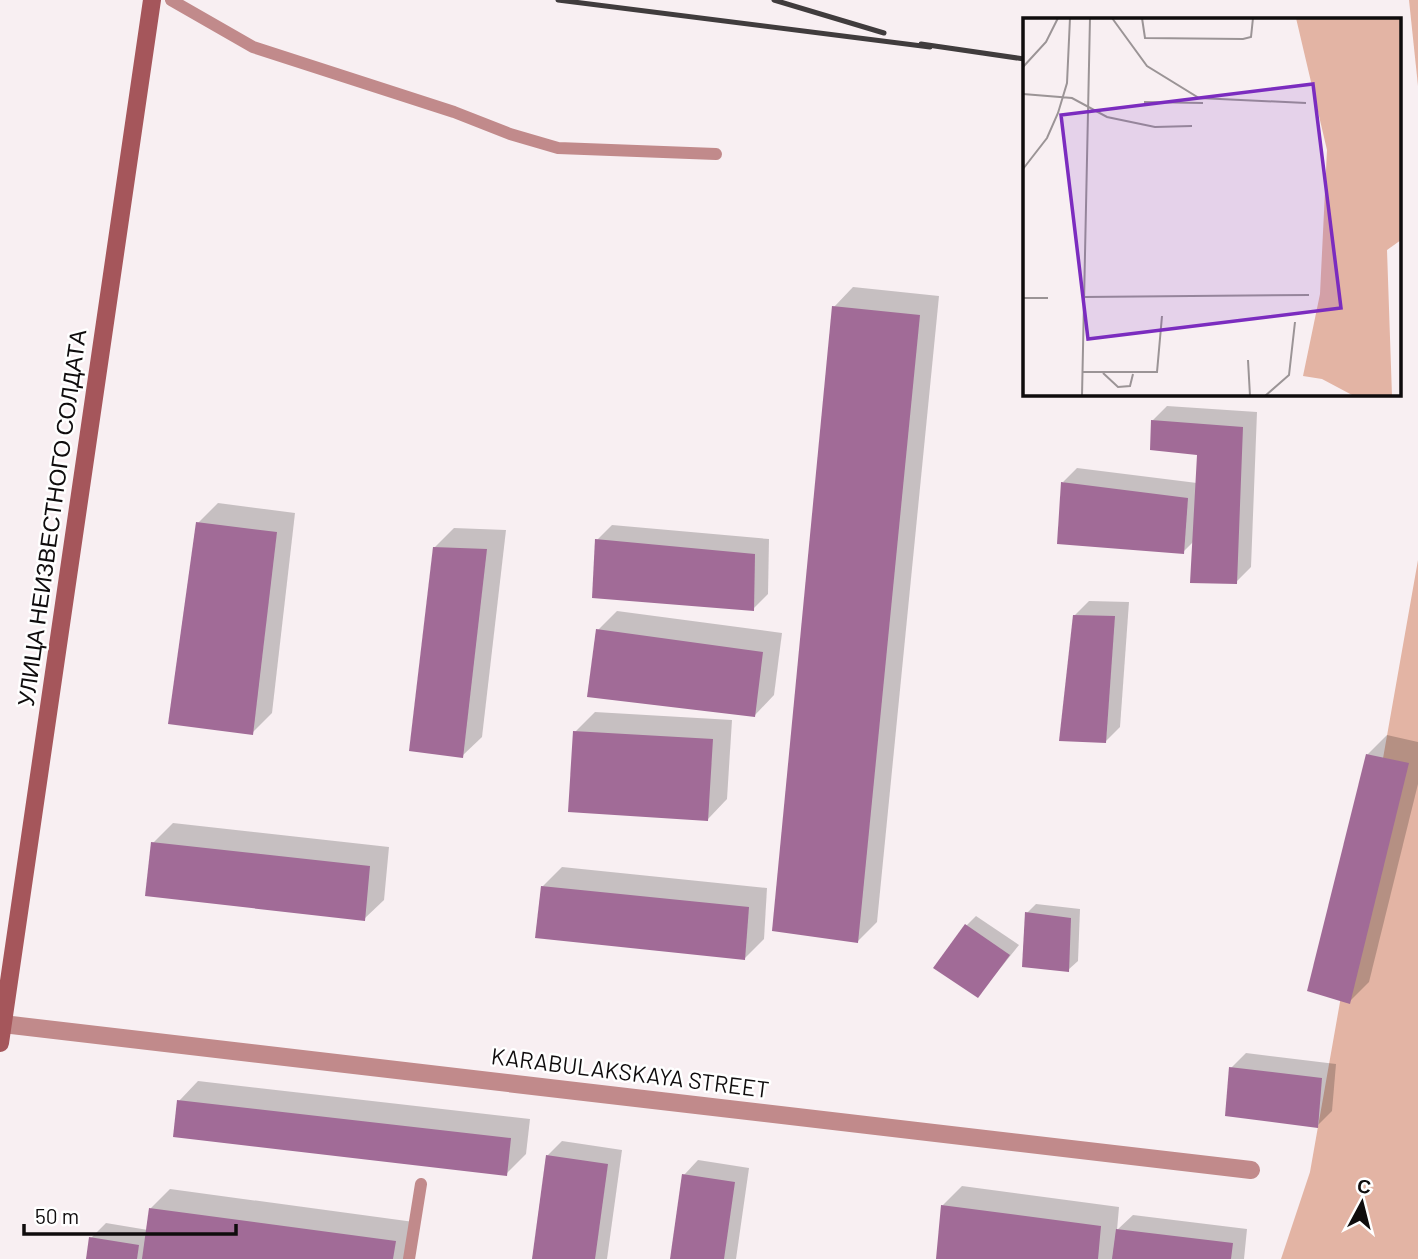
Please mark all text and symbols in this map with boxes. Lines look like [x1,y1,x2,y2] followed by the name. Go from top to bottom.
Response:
[1023,18,1400,396] inset map
[11,327,91,708] street label: УЛИЦА НЕИЗВЕСТНОГО СОЛДАТА
[490,1041,771,1103] street label: KARABULAKSKAYA STREET
[1327,1168,1397,1238] north arrow
[1356,1173,1373,1198] text: С
[24,1192,236,1236] scale bar
[35,1203,79,1228] text: 50 m

